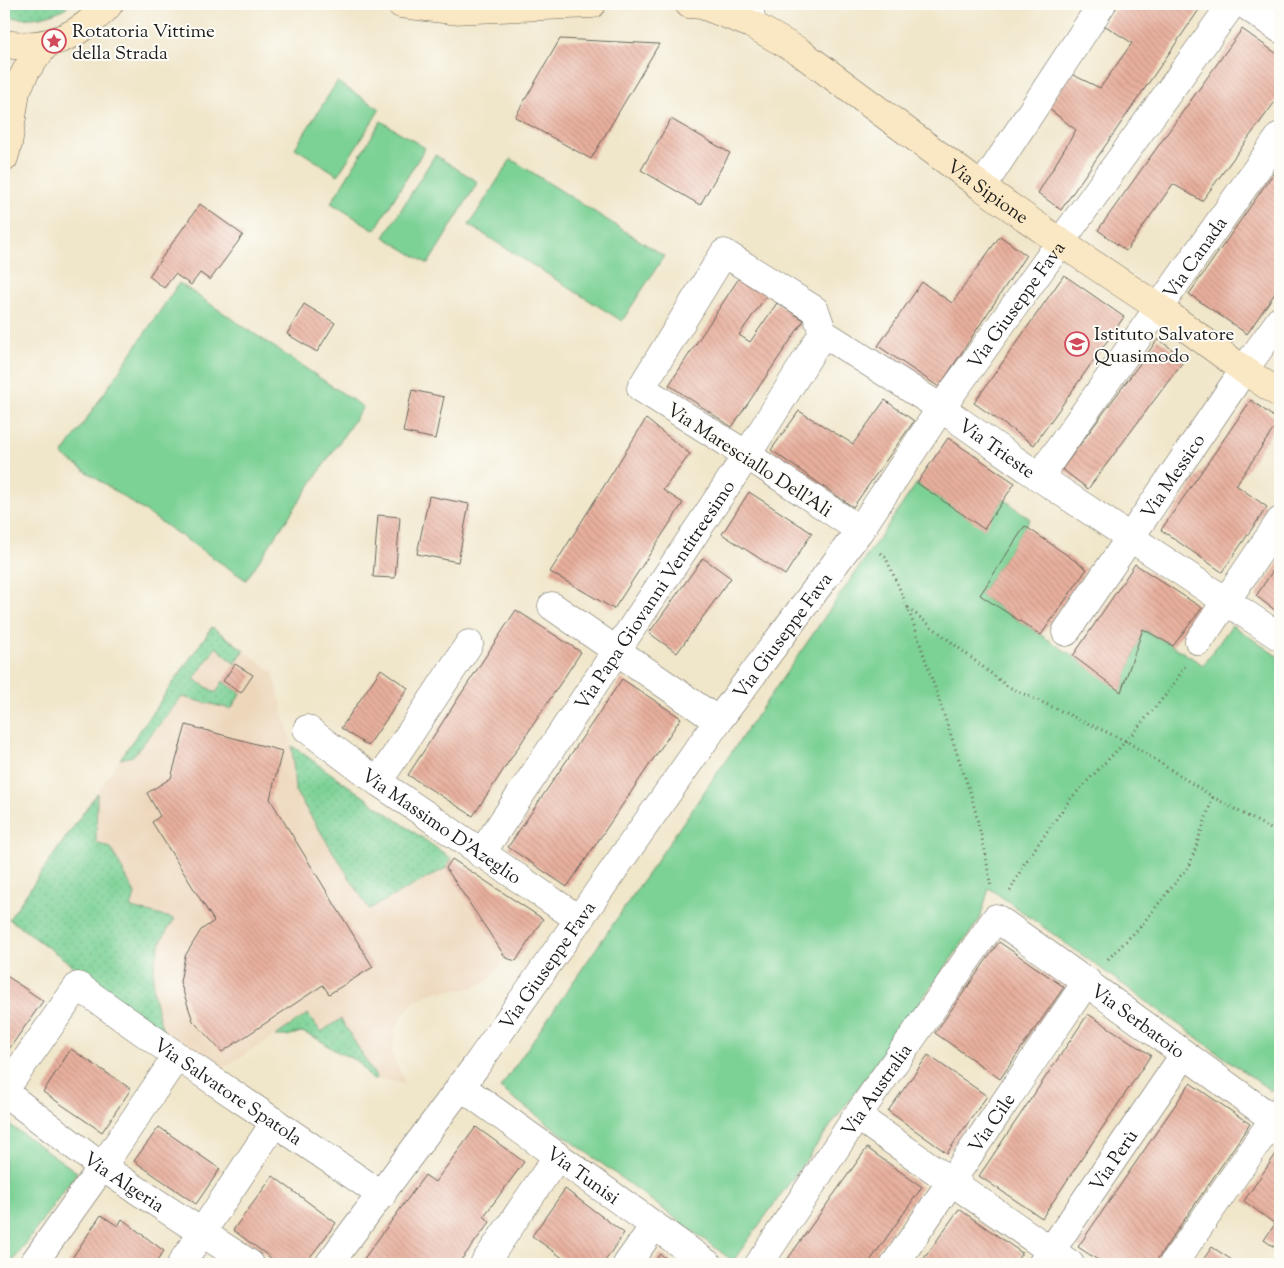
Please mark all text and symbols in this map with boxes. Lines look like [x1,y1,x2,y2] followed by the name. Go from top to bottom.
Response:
[72,19,215,68] place label: Rotatoria Vittime della Strada
[41,28,67,54] place icon: Rotatoria Vittime della Strada
[940,154,1033,232] street label: Via Sipione
[1158,212,1235,306] street label: Via Canada
[962,236,1073,375] street label: Via Giuseppe Fava
[1094,322,1235,371] place label: Istituto Salvatore Quasimodo
[1064,331,1090,357] school or university icon: Istituto Salvatore Quasimodo
[661,397,837,525] street label: Via Maresciallo Dell'Ali
[952,413,1040,486] street label: Via Trieste
[1136,429,1213,525] street label: Via Messico
[570,475,743,716] street label: Via Papa Giovanni Ventitreesimo
[728,568,840,706] street label: Via Giuseppe Fava
[355,763,526,892] street label: Via Massimo D'Azeglio
[494,896,604,1036] street label: Via Giuseppe Fava
[1084,979,1190,1066] street label: Via Serbatoio
[147,1033,307,1153] street label: Via Salvatore Spatola
[836,1039,920,1143] street label: Via Australia
[963,1089,1023,1159] street label: Via Cile
[1084,1125,1146,1197] street label: Via Perù
[540,1141,624,1212] street label: Via Tunisi
[77,1146,169,1220] street label: Via Algeria

